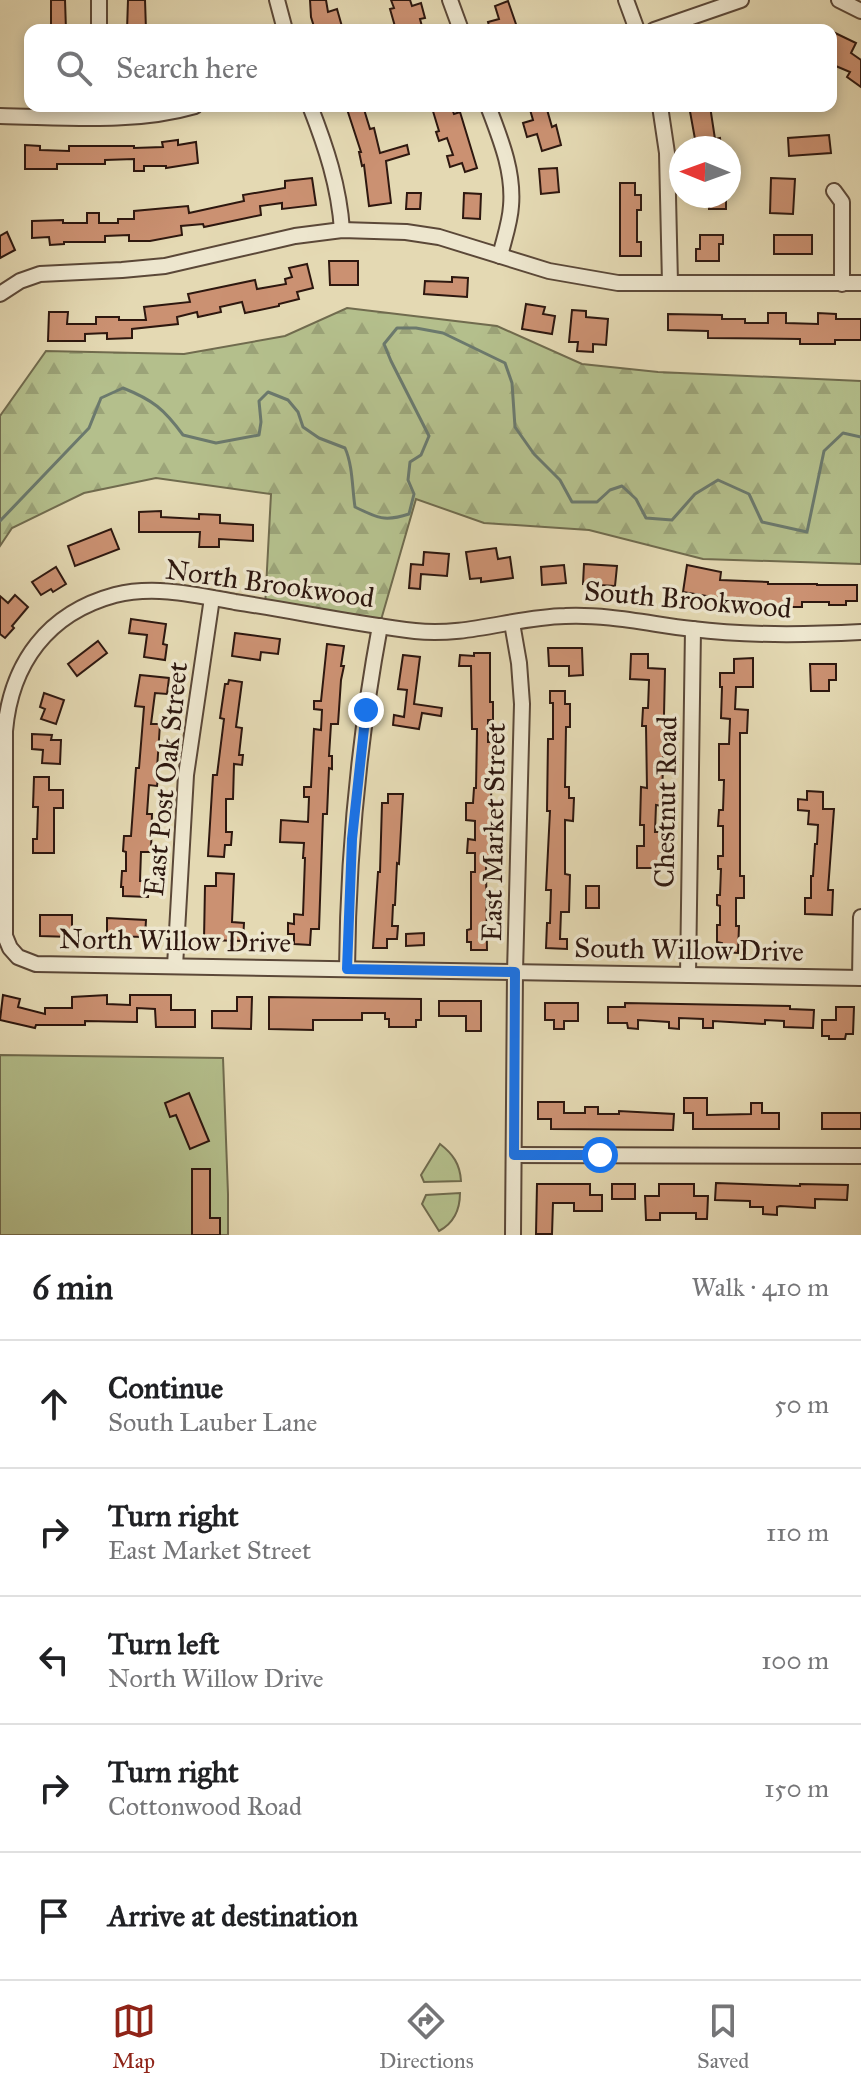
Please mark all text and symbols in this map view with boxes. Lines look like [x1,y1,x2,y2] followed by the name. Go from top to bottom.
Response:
[24,24,837,112] search box
[52,46,96,90] icon: search
[116,50,258,86] text: Search here
[669,136,741,208] north arrow
[163,552,377,615] street label: North Brookwood
[583,573,793,626] street label: South Brookwood
[136,660,195,898] street label: East Post Oak Street
[348,692,384,728] route end
[647,716,684,888] street label: Chestnut Road
[474,722,513,942] street label: East Market Street
[59,921,291,960] street label: North Willow Drive
[574,930,804,969] street label: South Willow Drive
[582,1137,618,1173] route start
[32,1267,113,1308] text: 6 min
[691,1271,829,1303] text: Walk · 410 m
[108,1370,223,1406] text: Continue
[32,1382,76,1426] icon: ahead
[774,1388,829,1420] text: 50 m
[108,1406,317,1438] text: South Lauber Lane
[108,1498,239,1534] text: Turn right
[32,1510,76,1554] icon: right
[766,1516,829,1548] text: 110 m
[108,1534,311,1566] text: East Market Street
[108,1626,219,1662] text: Turn left
[32,1638,76,1682] icon: left
[761,1644,829,1676] text: 100 m
[108,1662,324,1694] text: North Willow Drive
[108,1754,239,1790] text: Turn right
[32,1766,76,1810] icon: right
[764,1772,829,1804] text: 150 m
[108,1790,302,1822] text: Cottonwood Road
[32,1894,76,1938] icon: arrive
[108,1898,358,1934] text: Arrive at destination
[112,1999,156,2074] tab: Map
[379,1999,474,2074] tab: Directions
[697,1999,749,2074] tab: Saved

